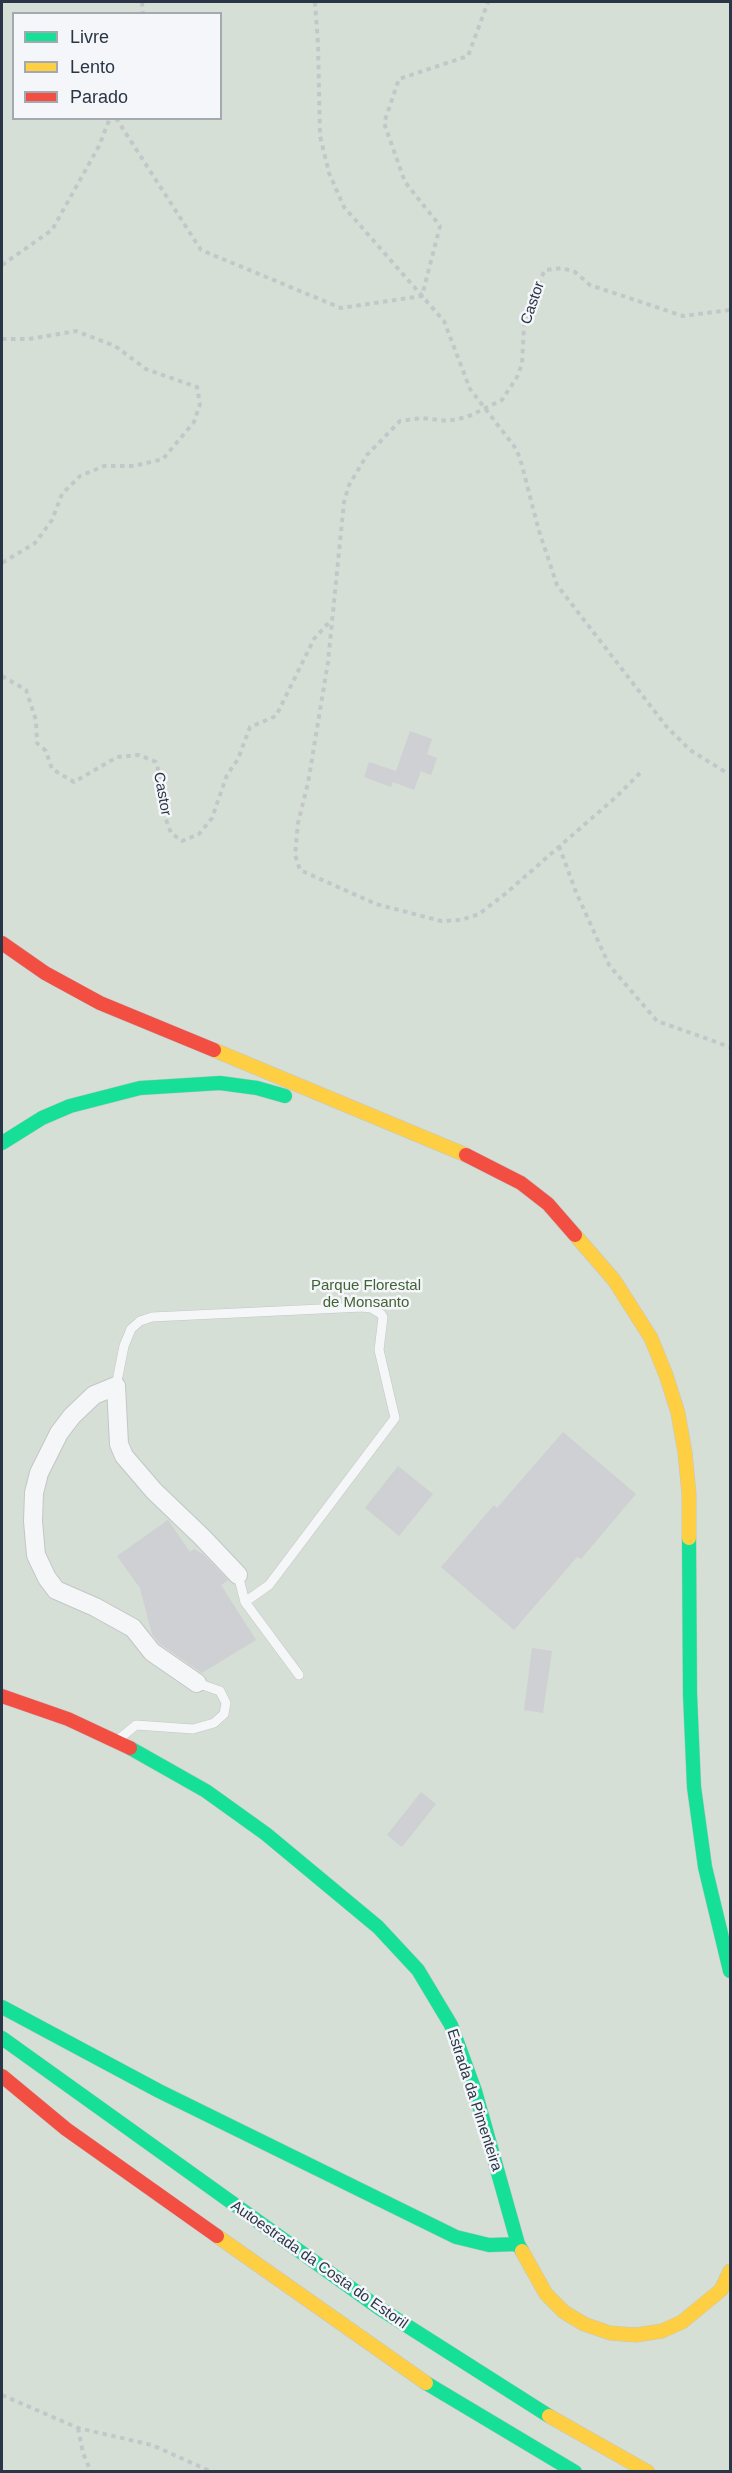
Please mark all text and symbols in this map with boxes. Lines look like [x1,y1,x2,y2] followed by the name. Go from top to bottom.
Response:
[12,12,222,120] legend
[70,27,109,47] text: Livre
[70,57,115,77] text: Lento
[70,87,128,107] text: Parado
[517,279,549,327] street label: Castor
[149,771,175,817] street label: Castor
[311,1277,421,1312] park label: Parque Florestal de Monsanto
[443,2027,505,2173] street label: Estrada da Pimenteira
[227,2197,411,2333] street label: Autoestrada da Costa do Estoril

